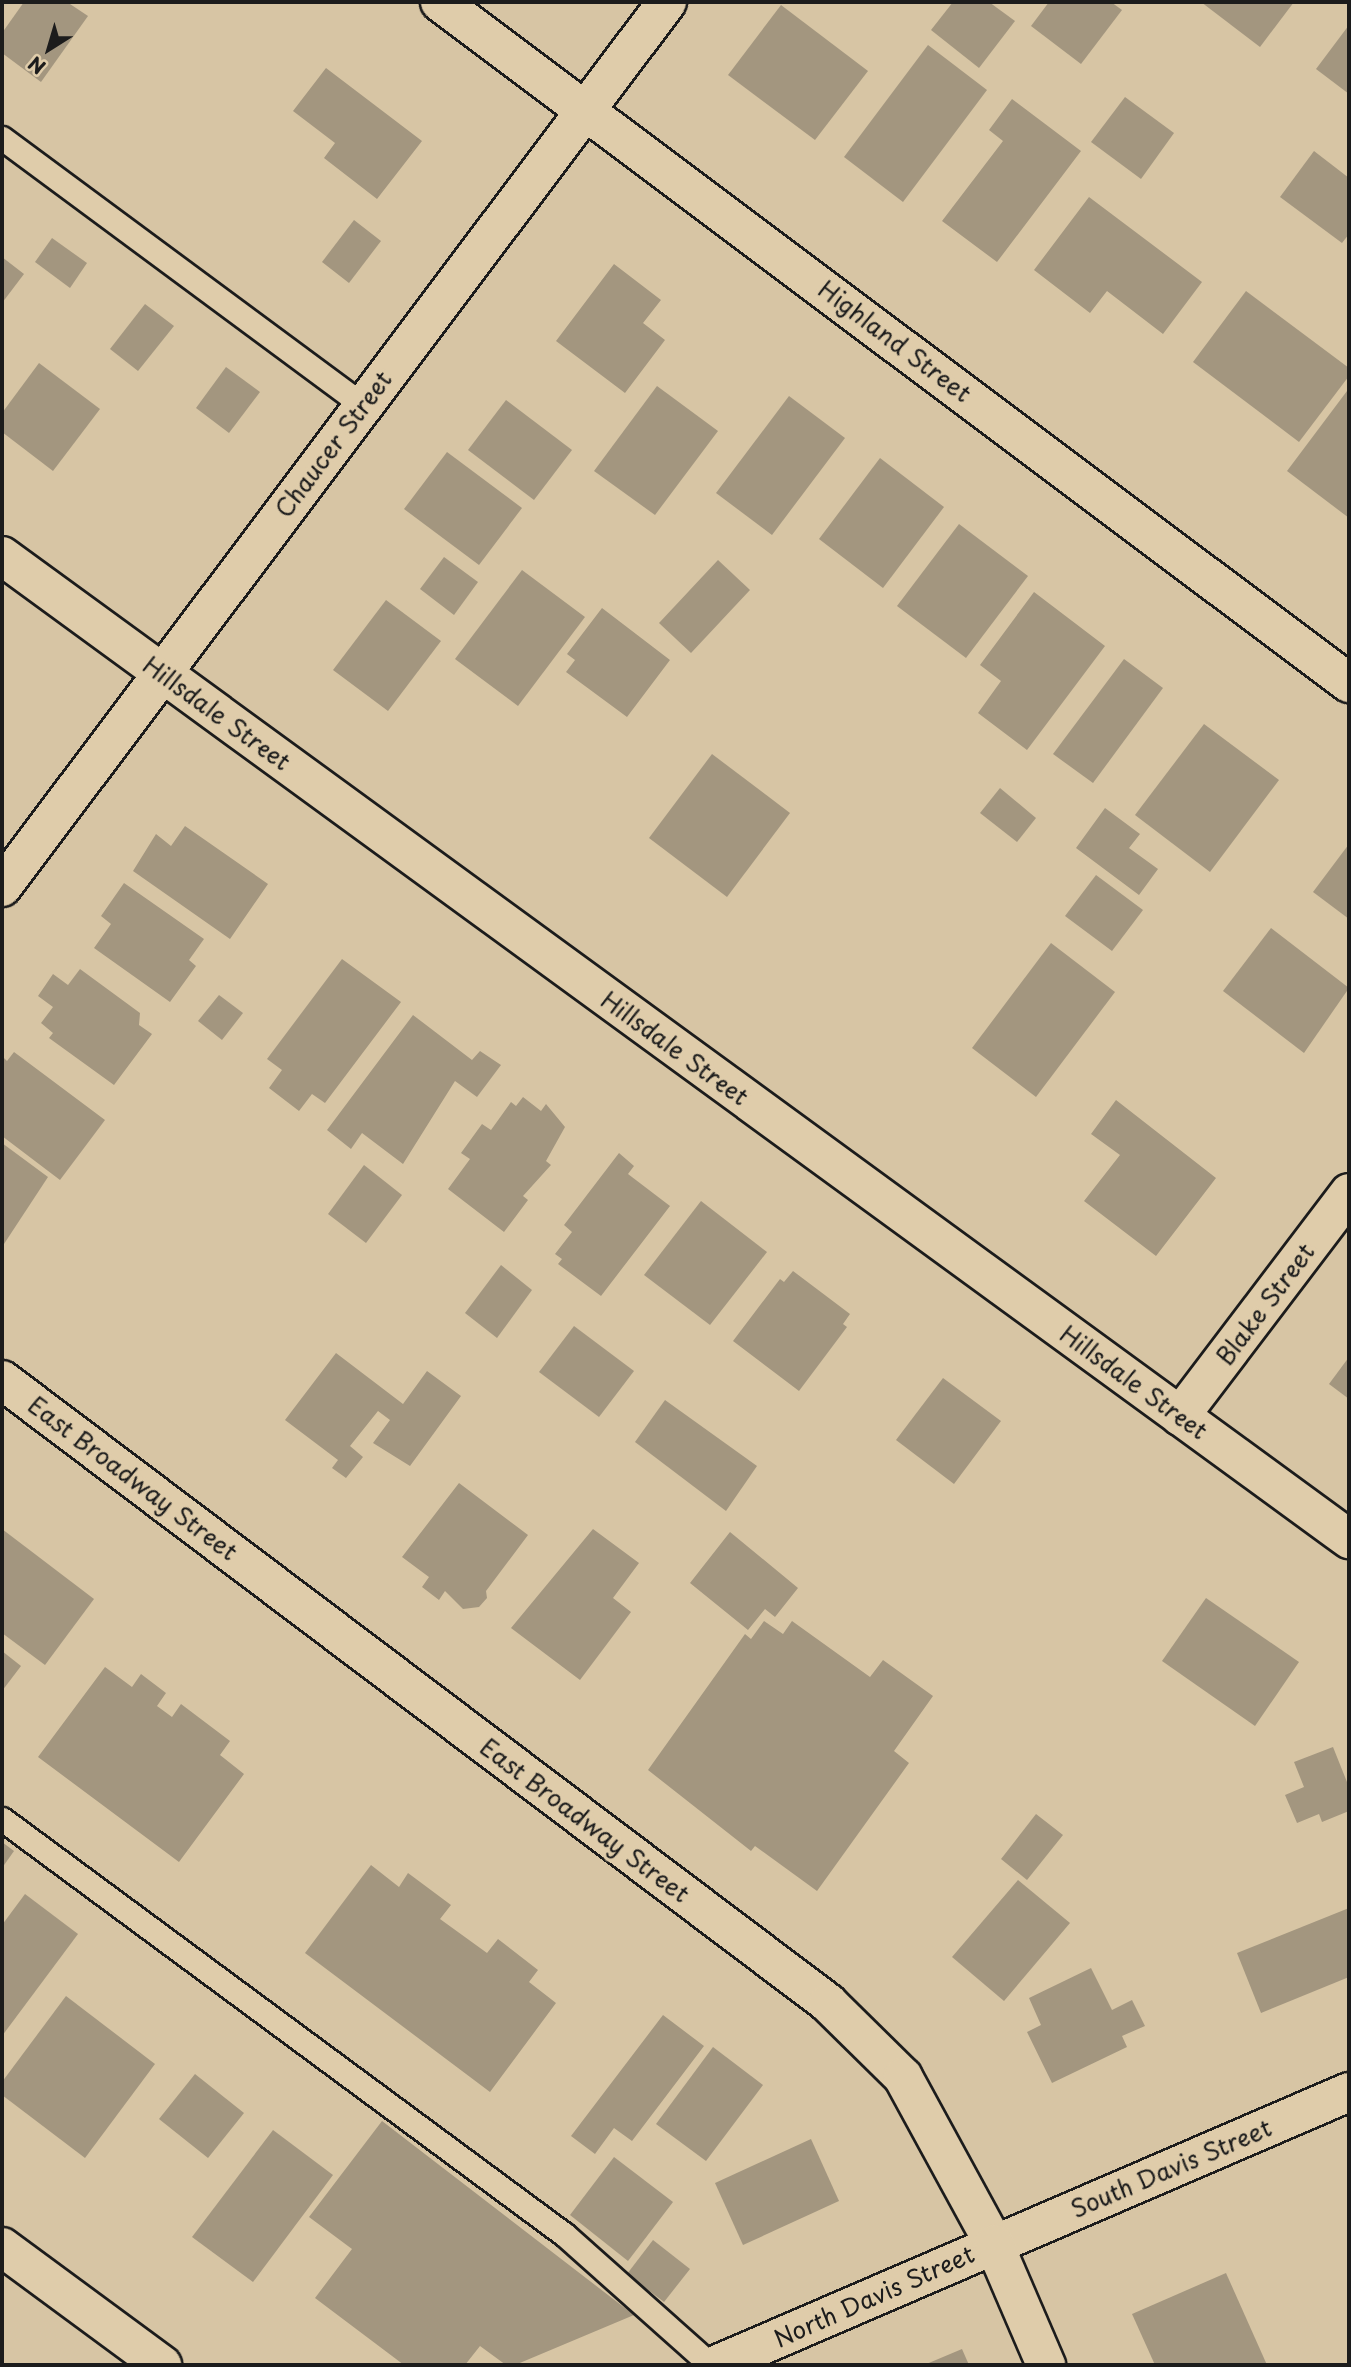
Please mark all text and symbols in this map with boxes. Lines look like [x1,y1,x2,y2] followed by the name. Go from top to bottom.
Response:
[14,14,84,84] north arrow
[22,50,51,81] text: N
[813,274,977,408] street label: Highland Street
[269,365,397,523] street label: Chaucer Street
[137,649,297,777] street label: Hillsdale Street
[595,984,755,1112] street label: Hillsdale Street
[1210,1238,1320,1370] street label: Blake Street
[1054,1318,1214,1446] street label: Hillsdale Street
[23,1390,243,1566] street label: East Broadway Street
[475,1732,695,1908] street label: East Broadway Street
[1066,2112,1276,2224] street label: South Davis Street
[769,2239,979,2353] street label: North Davis Street

